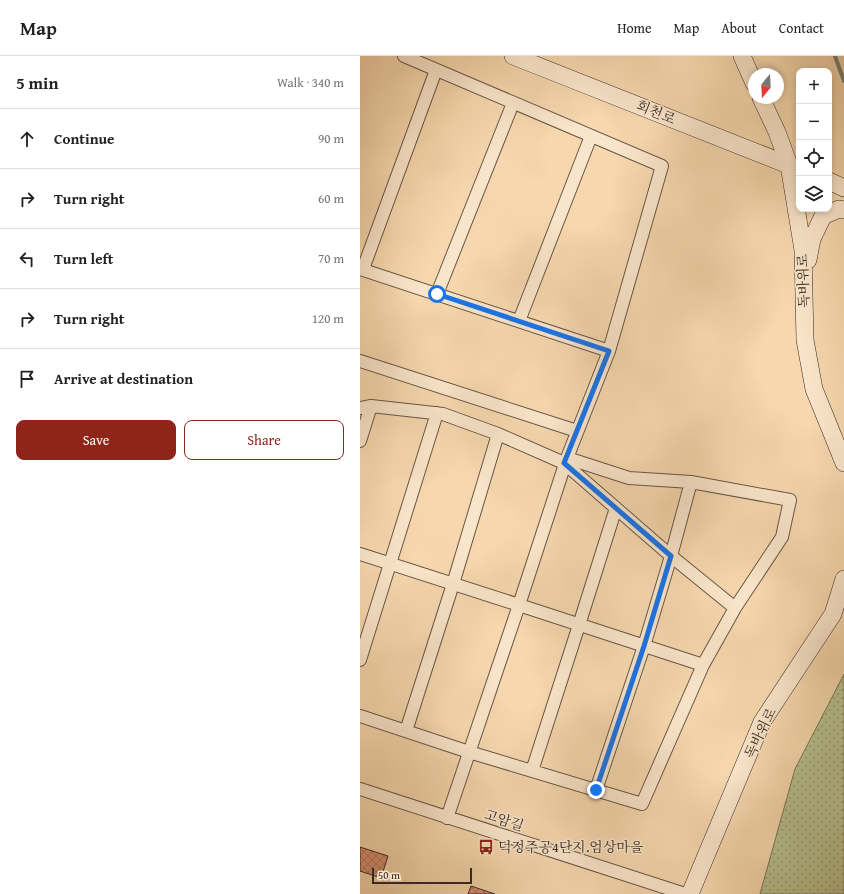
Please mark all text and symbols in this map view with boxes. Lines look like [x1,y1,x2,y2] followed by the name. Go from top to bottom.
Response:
[20,14,57,42] text: Map
[617,18,652,38] text: Home
[674,18,699,38] text: Map
[721,18,757,38] text: About
[779,18,824,38] text: Contact
[748,68,784,104] north arrow
[796,68,832,212] map controls
[796,68,832,104] button: +
[16,70,58,95] text: 5 min
[277,73,344,92] text: Walk · 340 m
[633,95,679,129] street label: 회천로
[796,104,832,140] button: −
[16,128,38,150] icon: ahead
[54,128,115,149] text: Continue
[318,129,344,148] text: 90 m
[796,140,832,176] button: locate
[796,176,832,212] button: layers
[16,188,38,210] icon: right
[54,188,125,209] text: Turn right
[318,189,344,208] text: 60 m
[16,248,38,270] icon: left
[54,248,113,269] text: Turn left
[318,249,344,268] text: 70 m
[792,253,814,308] street label: 독바위로
[428,285,446,303] route start
[16,308,38,330] icon: right
[54,308,125,329] text: Turn right
[312,309,344,328] text: 120 m
[16,368,38,390] icon: arrive
[54,368,193,389] text: Arrive at destination
[16,420,176,460] button: Save
[184,420,344,460] button: Share
[739,704,781,762] street label: 독바위로
[587,781,605,799] route end
[482,804,526,836] street label: 고암길
[498,837,644,857] place label: 덕정주공4단지.엄상마을
[477,838,495,856] bus stop icon: 덕정주공4단지.엄상마을
[372,866,472,885] scale bar
[378,867,400,883] text: 50 m

